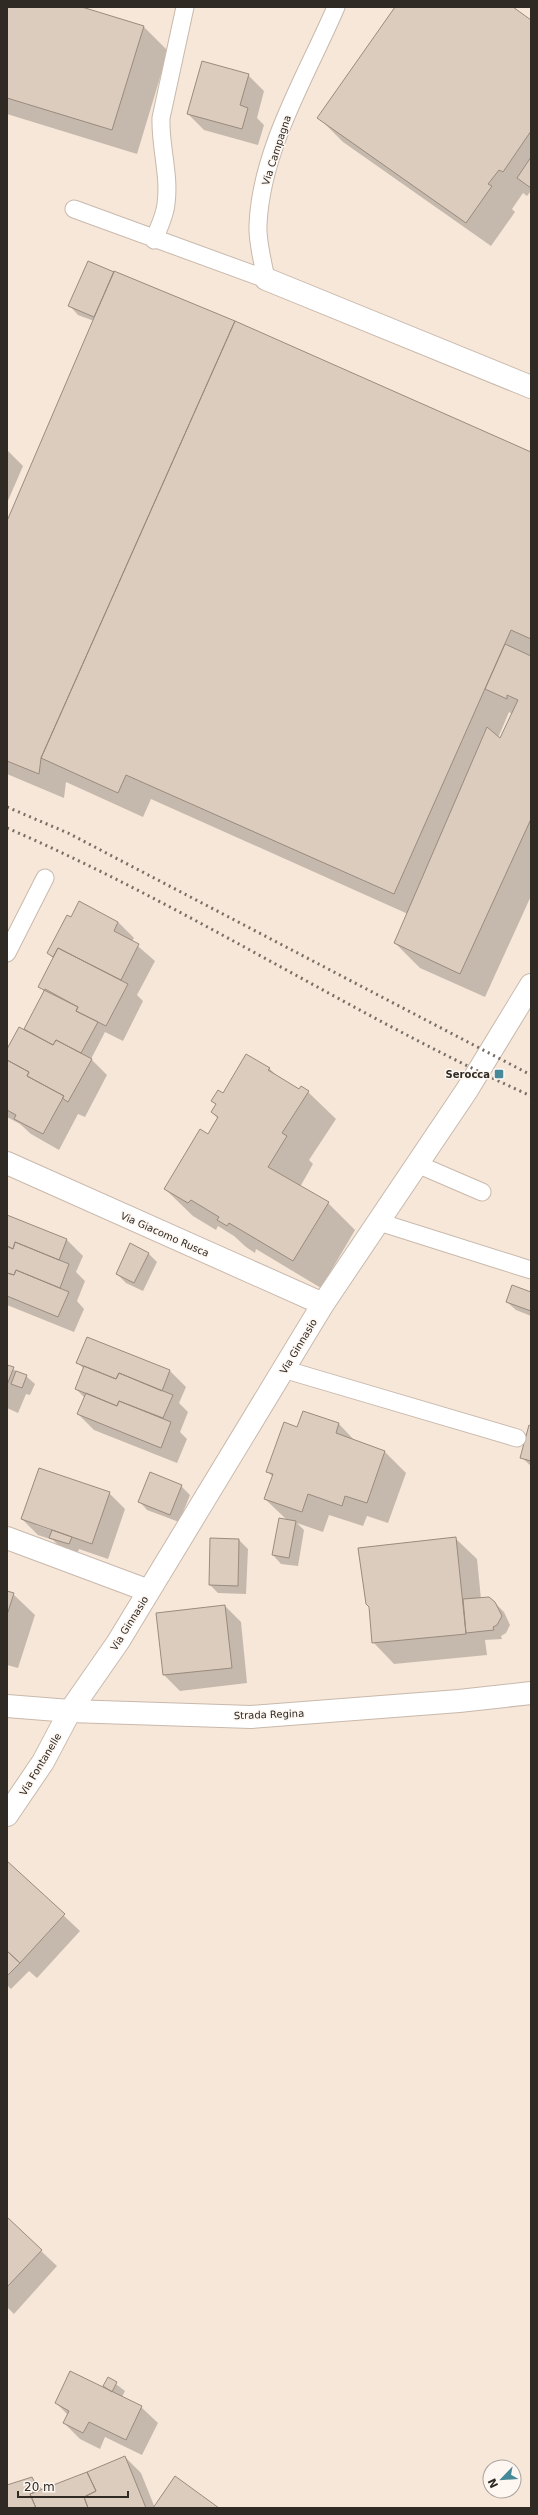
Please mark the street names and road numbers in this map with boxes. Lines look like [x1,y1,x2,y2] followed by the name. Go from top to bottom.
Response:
[260,114,293,187] street label: Via Campagna
[119,1210,211,1259] street label: Via Giacomo Rusca
[278,1317,319,1376] street label: Via Ginnasio
[108,1594,151,1653] street label: Via Ginnasio
[234,1708,304,1721] street label: Strada Regina
[17,1731,63,1797] street label: Via Fontanelle

